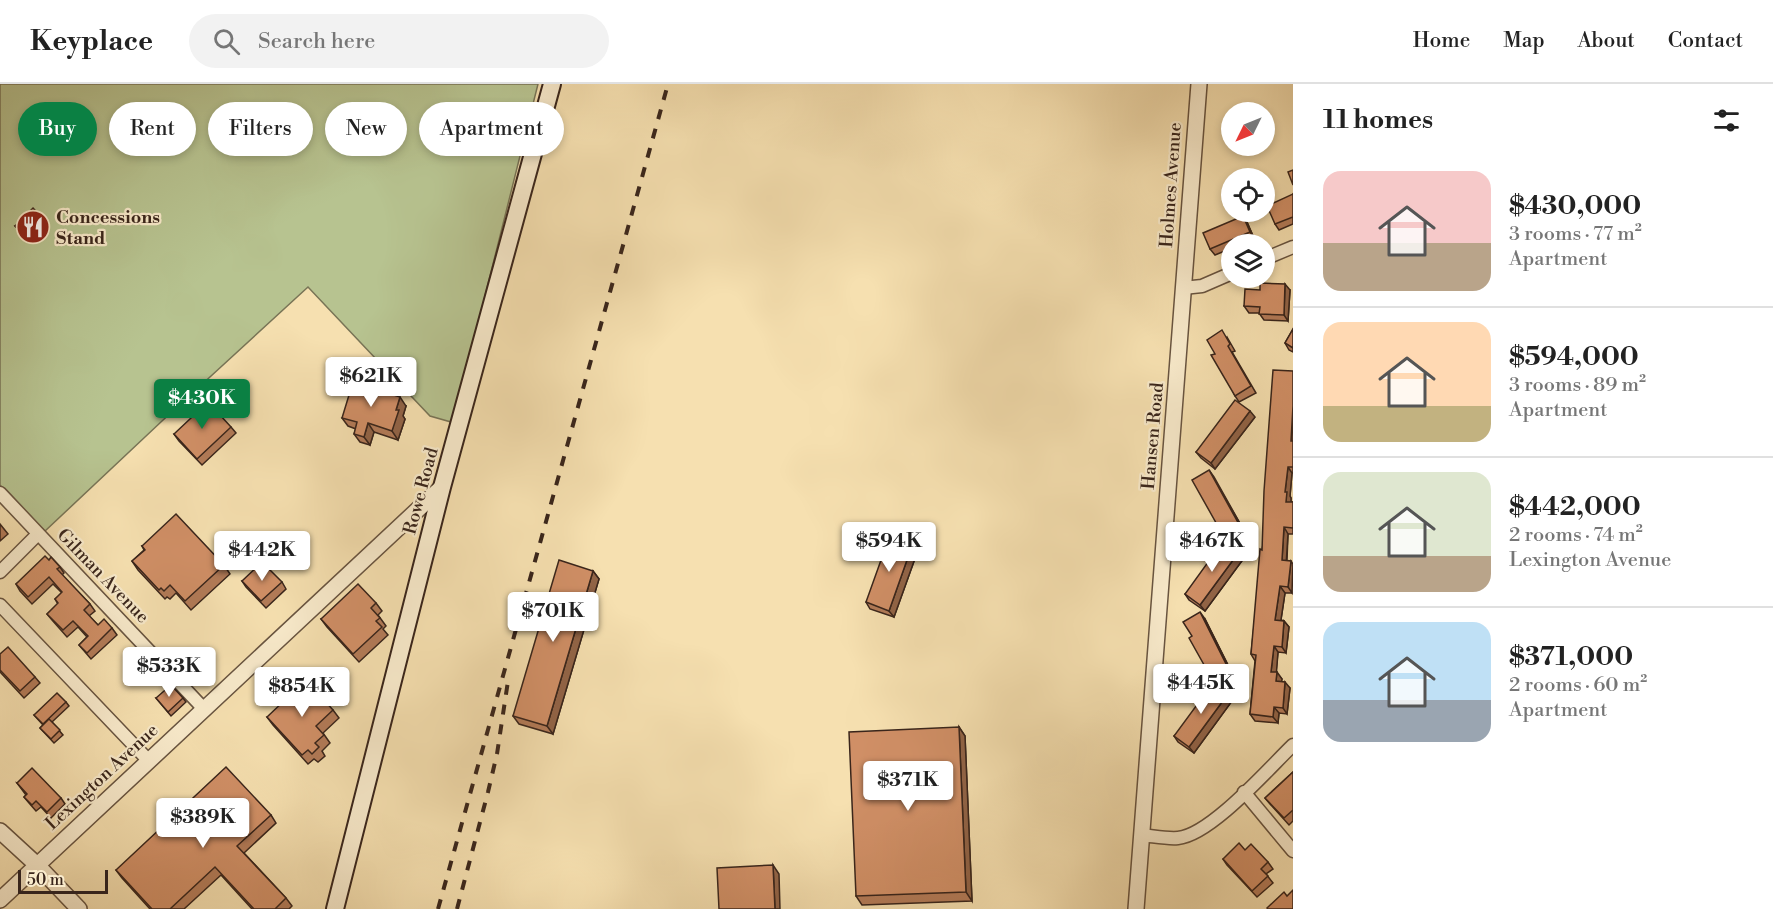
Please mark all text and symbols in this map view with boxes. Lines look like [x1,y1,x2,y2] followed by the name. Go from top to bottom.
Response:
[189,14,609,68] search box
[30,24,153,59] text: Keyplace
[210,25,243,58] icon: search
[258,28,375,55] text: Search here
[1413,28,1470,54] text: Home
[1503,28,1545,54] text: Map
[1578,28,1635,54] text: About
[1668,28,1743,54] text: Contact
[18,102,97,156] chip: Buy
[109,102,196,156] chip: Rent
[208,102,313,156] chip: Filters
[325,102,407,156] chip: New
[419,102,564,156] chip: Apartment
[1221,102,1275,156] north arrow
[1221,102,1275,288] map controls
[1323,104,1433,136] text: 11 homes
[1710,104,1743,137] icon: filters
[1155,122,1187,248] street label: Holmes Avenue
[1221,168,1275,222] button: locate
[1509,190,1641,222] text: $430,000
[1371,195,1443,267] icon: home
[56,206,160,250] place label: Concessions Stand
[15,209,51,245] restaurant icon: Concessions Stand
[1509,222,1642,247] text: 3 rooms · 77 m²
[1221,234,1275,288] button: layers
[1509,247,1607,272] text: Apartment
[1509,341,1639,373] text: $594,000
[1371,346,1443,418] icon: home
[329,357,413,408] pin: $621K
[339,364,403,389] text: $621K
[1509,373,1646,398] text: 3 rooms · 89 m²
[160,379,244,430] pin: $430K
[1137,381,1169,491] street label: Hansen Road
[168,386,236,411] text: $430K
[1509,398,1607,423] text: Apartment
[398,444,444,537] street label: Rowe Road
[1509,491,1641,523] text: $442,000
[1371,496,1443,568] icon: home
[847,522,931,573] pin: $594K
[1170,522,1254,573] pin: $467K
[1509,523,1643,548] text: 2 rooms · 74 m²
[52,524,154,628] street label: Gilman Avenue
[856,529,922,554] text: $594K
[1180,529,1244,554] text: $467K
[220,531,304,582] pin: $442K
[228,538,296,563] text: $442K
[1509,548,1671,573] text: Lexington Avenue
[511,592,595,643] pin: $701K
[522,599,584,624] text: $701K
[1509,641,1633,673] text: $371,000
[1371,646,1443,718] icon: home
[127,647,211,698] pin: $533K
[137,654,201,679] text: $533K
[1159,664,1243,715] pin: $445K
[260,667,344,718] pin: $854K
[1167,671,1235,696] text: $445K
[1509,673,1647,698] text: 2 rooms · 60 m²
[269,674,335,699] text: $854K
[1509,698,1607,723] text: Apartment
[41,719,163,835] street label: Lexington Avenue
[866,761,950,812] pin: $371K
[877,768,939,793] text: $371K
[161,798,245,849] pin: $389K
[170,805,236,830] text: $389K
[18,867,108,894] scale bar
[27,870,64,890] text: 50 m

